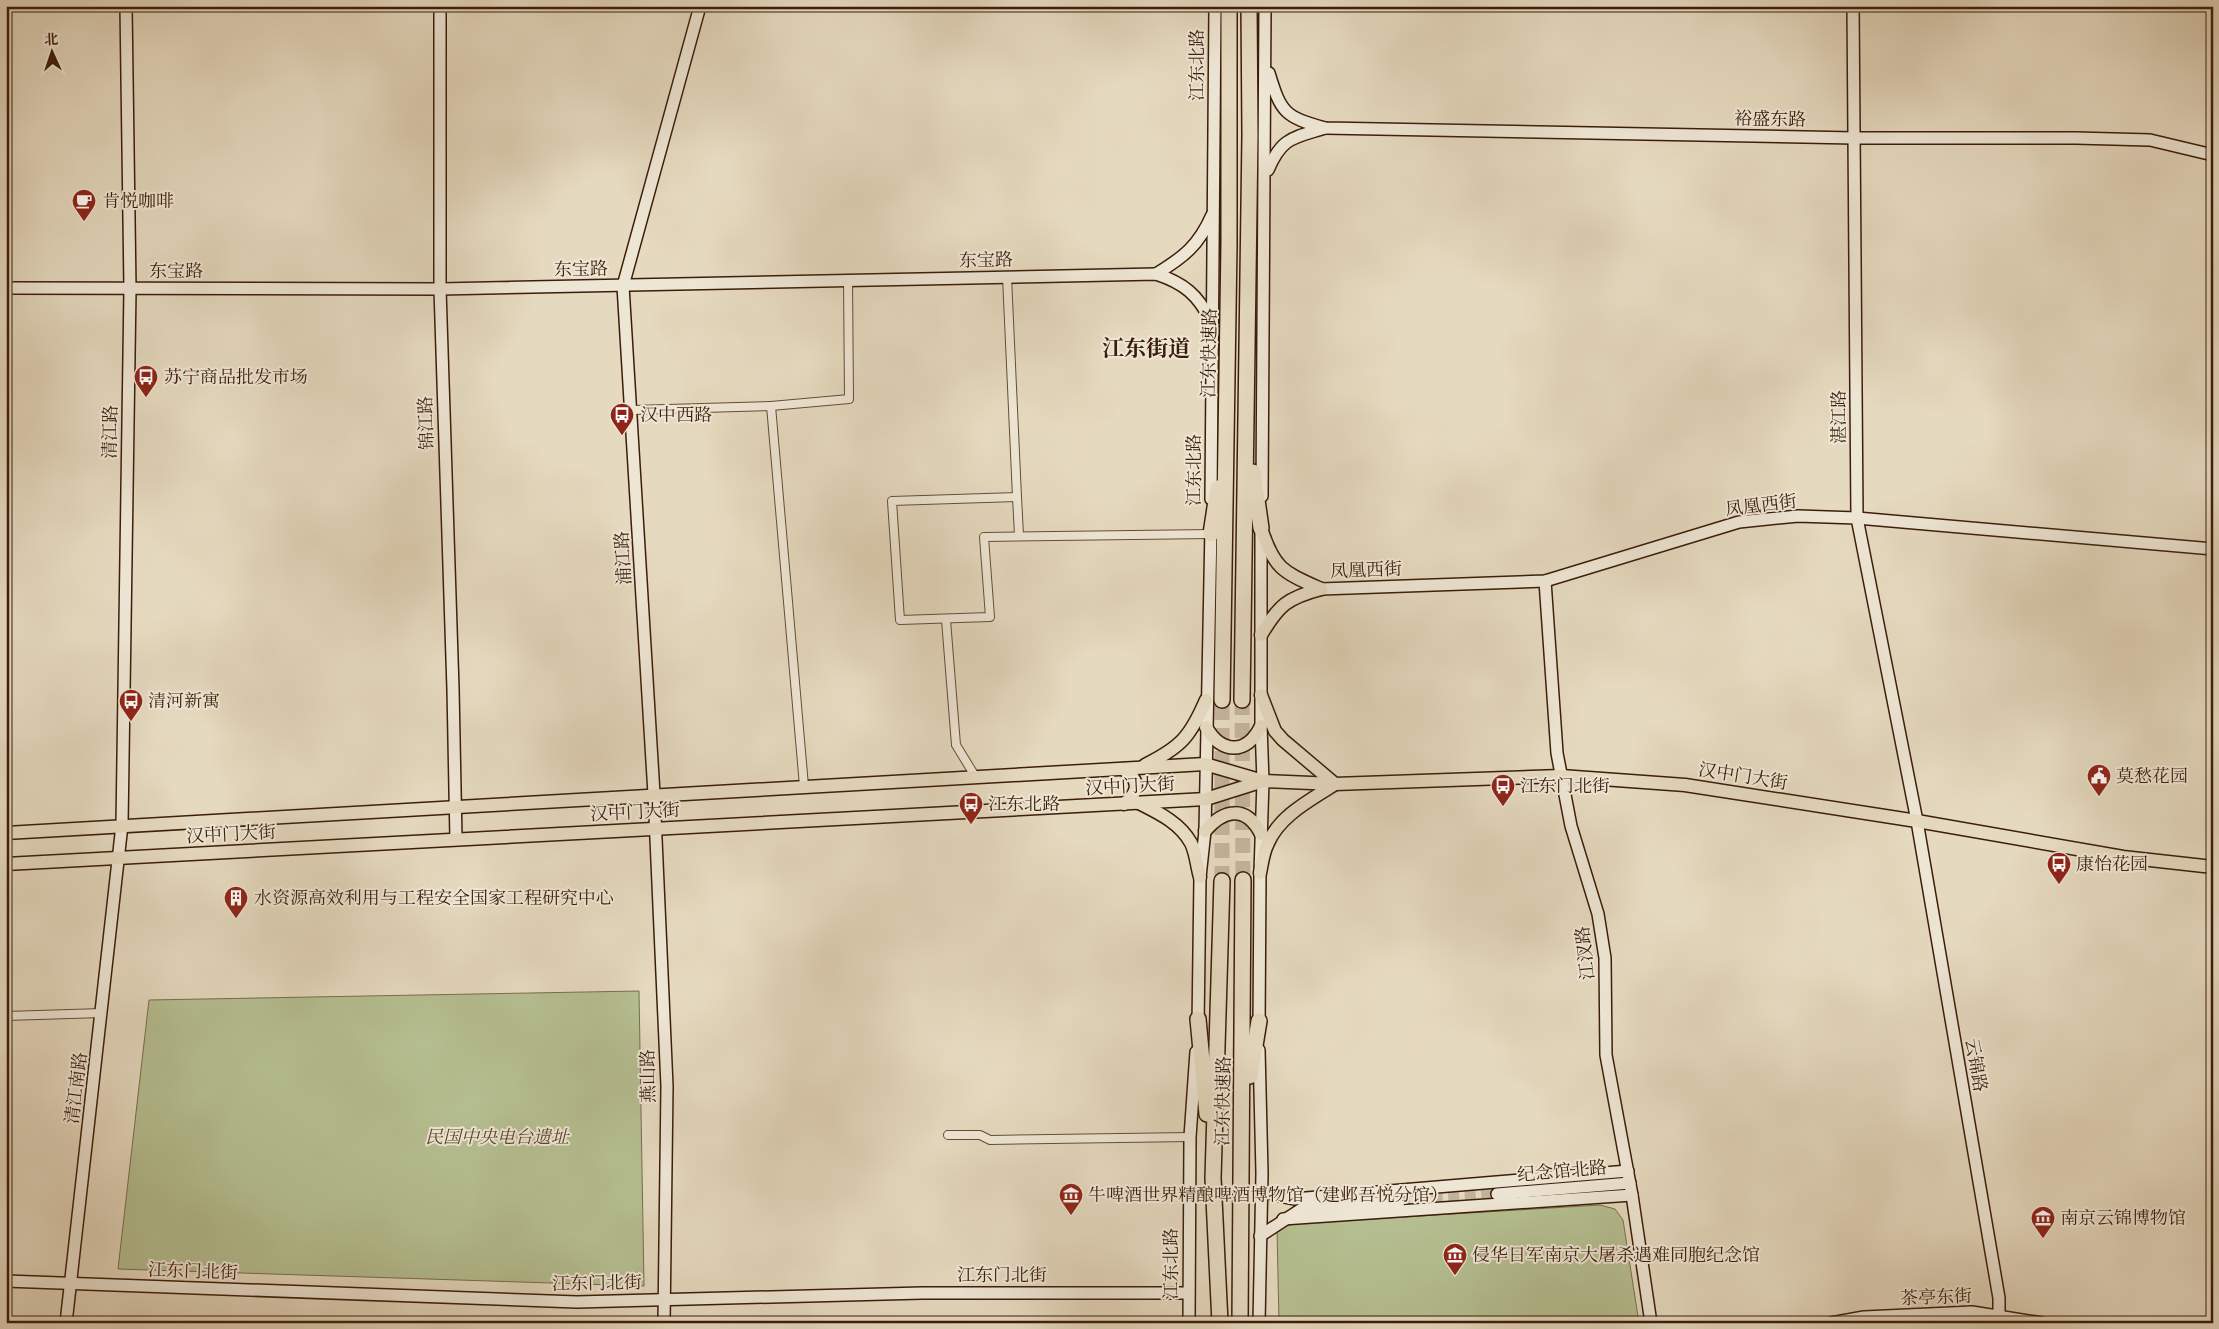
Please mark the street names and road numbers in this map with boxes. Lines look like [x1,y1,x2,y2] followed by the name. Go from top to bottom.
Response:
[1185,29,1209,101] street label: 江东北路
[1734,106,1806,132] street label: 裕盛东路
[959,248,1013,272] street label: 东宝路
[554,257,608,281] street label: 东宝路
[149,259,203,283] street label: 东宝路
[1196,308,1222,398] street label: 江东快速路
[1827,390,1851,444] street label: 湛江路
[413,396,439,450] street label: 锦江路
[98,405,122,459] street label: 清江路
[1182,434,1206,506] street label: 江东北路
[1724,489,1798,521] street label: 凤凰西街
[610,530,636,586] street label: 浦江路
[1330,557,1402,583] street label: 凤凰西街
[1697,757,1789,795] street label: 汉中门大街
[1084,772,1176,800] street label: 汉中门大街
[589,798,681,826] street label: 汉中门大街
[185,820,277,848] street label: 汉中门大街
[1570,925,1600,981] street label: 江汊路
[1959,1036,1993,1094] street label: 云锦路
[636,1049,660,1103] street label: 燕山路
[60,1051,92,1125] street label: 清江南路
[1210,1056,1236,1146] street label: 江东快速路
[1516,1155,1608,1187] street label: 纪念馆北路
[1159,1228,1183,1300] street label: 江东北路
[148,1257,238,1285] street label: 江东门北街
[957,1263,1047,1287] street label: 江东门北街
[552,1270,642,1296] street label: 江东门北街
[1900,1284,1972,1310] street label: 茶亭东街

